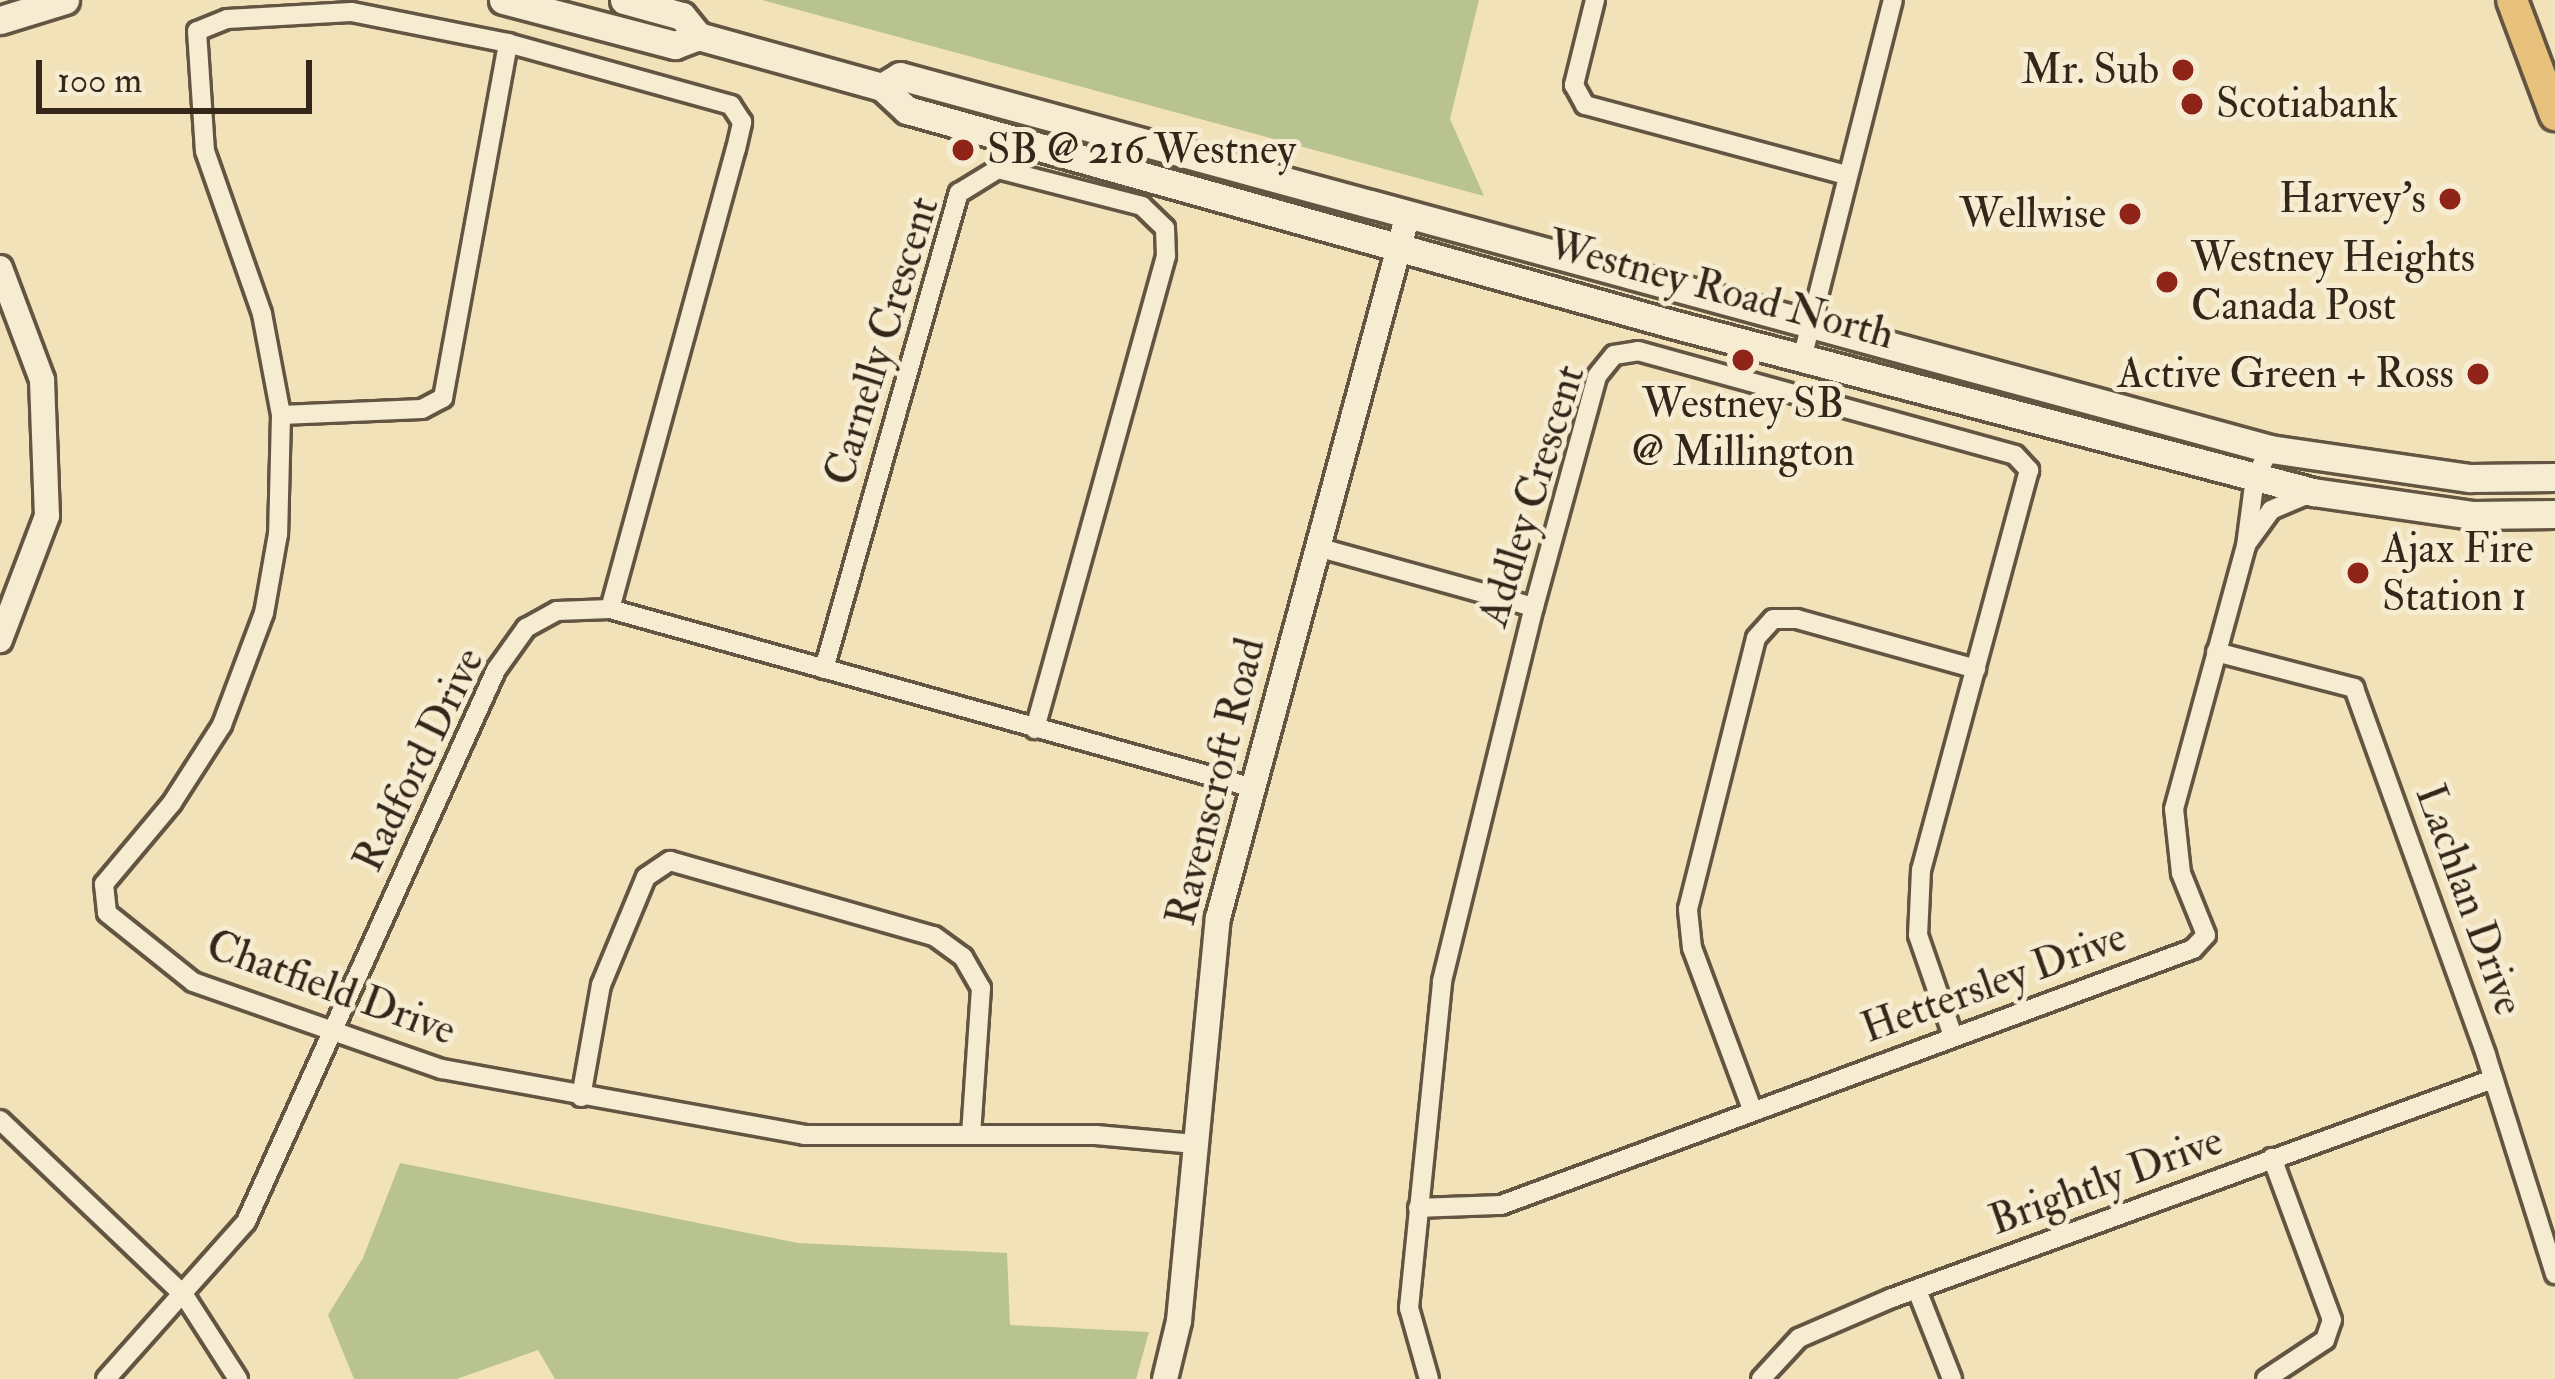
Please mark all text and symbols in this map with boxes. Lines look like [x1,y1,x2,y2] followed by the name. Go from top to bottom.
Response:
[42,36,318,110] scale bar
[2021,45,2159,95] place label: Mr. Sub
[2170,57,2196,83] marker: Mr. Sub
[57,58,142,103] text: 100 m
[2216,79,2398,129] place label: Scotiabank
[2179,91,2205,117] marker: Scotiabank
[987,125,1296,175] place label: SB @ 216 Westney
[950,137,976,163] marker: SB @ 216 Westney
[2279,174,2426,224] place label: Harvey's
[2437,186,2463,212] marker: Harvey's
[1959,189,2106,239] place label: Wellwise
[814,191,950,491] street label: Carnelly Crescent
[2117,201,2143,227] marker: Wellwise
[1543,220,1899,360] street label: Westney Road North
[2191,233,2475,332] place label: Westney Heights Canada Post
[2154,269,2180,295] marker: Westney Heights Canada Post
[1730,347,1756,373] marker: Westney SB @ Millington
[2117,349,2454,399] place label: Active Green + Ross
[1468,359,1596,633] street label: Addley Crescent
[2465,361,2491,387] marker: Active Green + Ross
[1631,379,1855,478] place label: Westney SB @ Millington
[2382,524,2533,622] place label: Ajax Fire Station 1
[2345,560,2371,586] marker: Ajax Fire Station 1
[1156,633,1276,931] street label: Ravenscroft Road
[343,640,495,880] street label: Radford Drive
[2404,778,2534,1022] street label: Lachlan Drive
[1855,912,2133,1054] street label: Hettersley Drive
[200,920,462,1056] street label: Chatfield Drive
[1983,1116,2229,1246] street label: Brightly Drive

